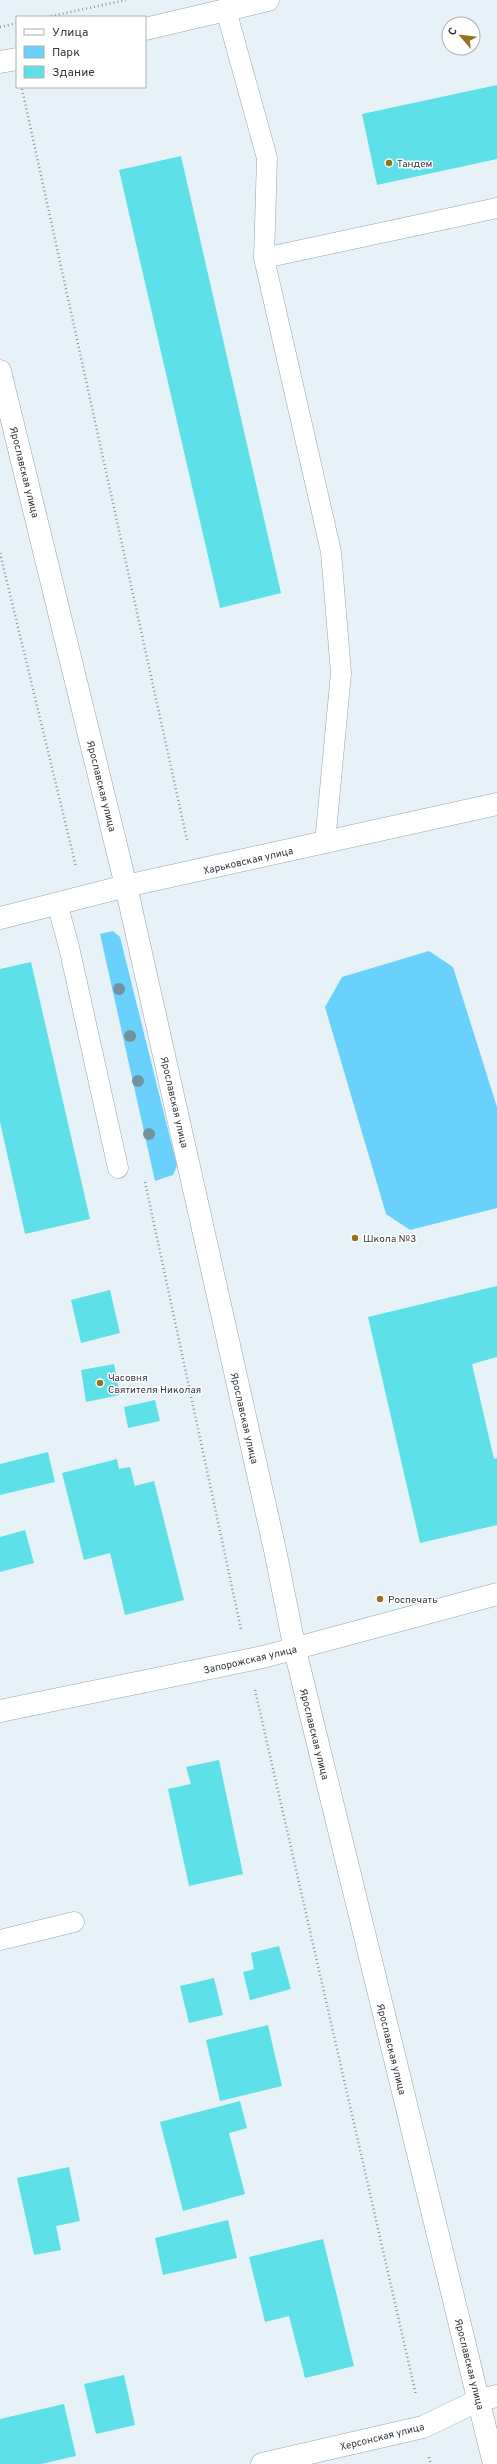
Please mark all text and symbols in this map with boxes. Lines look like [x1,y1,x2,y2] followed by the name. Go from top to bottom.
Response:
[16,16,146,88] legend
[441,16,481,56] north arrow
[52,25,88,41] text: Улица
[445,25,461,38] text: С
[52,45,80,61] text: Парк
[52,65,95,81] text: Здание
[384,158,394,168] marker: Тандем
[397,158,432,171] place label: Тандем
[6,425,41,519] street label: Ярославская улица
[83,739,118,833] street label: Ярославская улица
[202,845,295,878] street label: Харьковская улица
[157,1055,190,1149] street label: Ярославская улица
[350,1233,360,1243] marker: Школа №3
[363,1233,416,1246] place label: Школа №3
[227,1371,260,1465] street label: Ярославская улица
[108,1372,201,1397] place label: Часовня Святителя Николая
[95,1378,105,1388] marker: Часовня Святителя Николая
[375,1594,385,1604] marker: Роспечать
[388,1594,437,1607] place label: Роспечать
[202,1643,298,1678] street label: Запорожская улица
[296,1687,331,1781] street label: Ярославская улица
[373,2002,408,2096] street label: Ярославская улица
[451,2317,486,2411] street label: Ярославская улица
[339,2421,426,2454] street label: Херсонская улица

